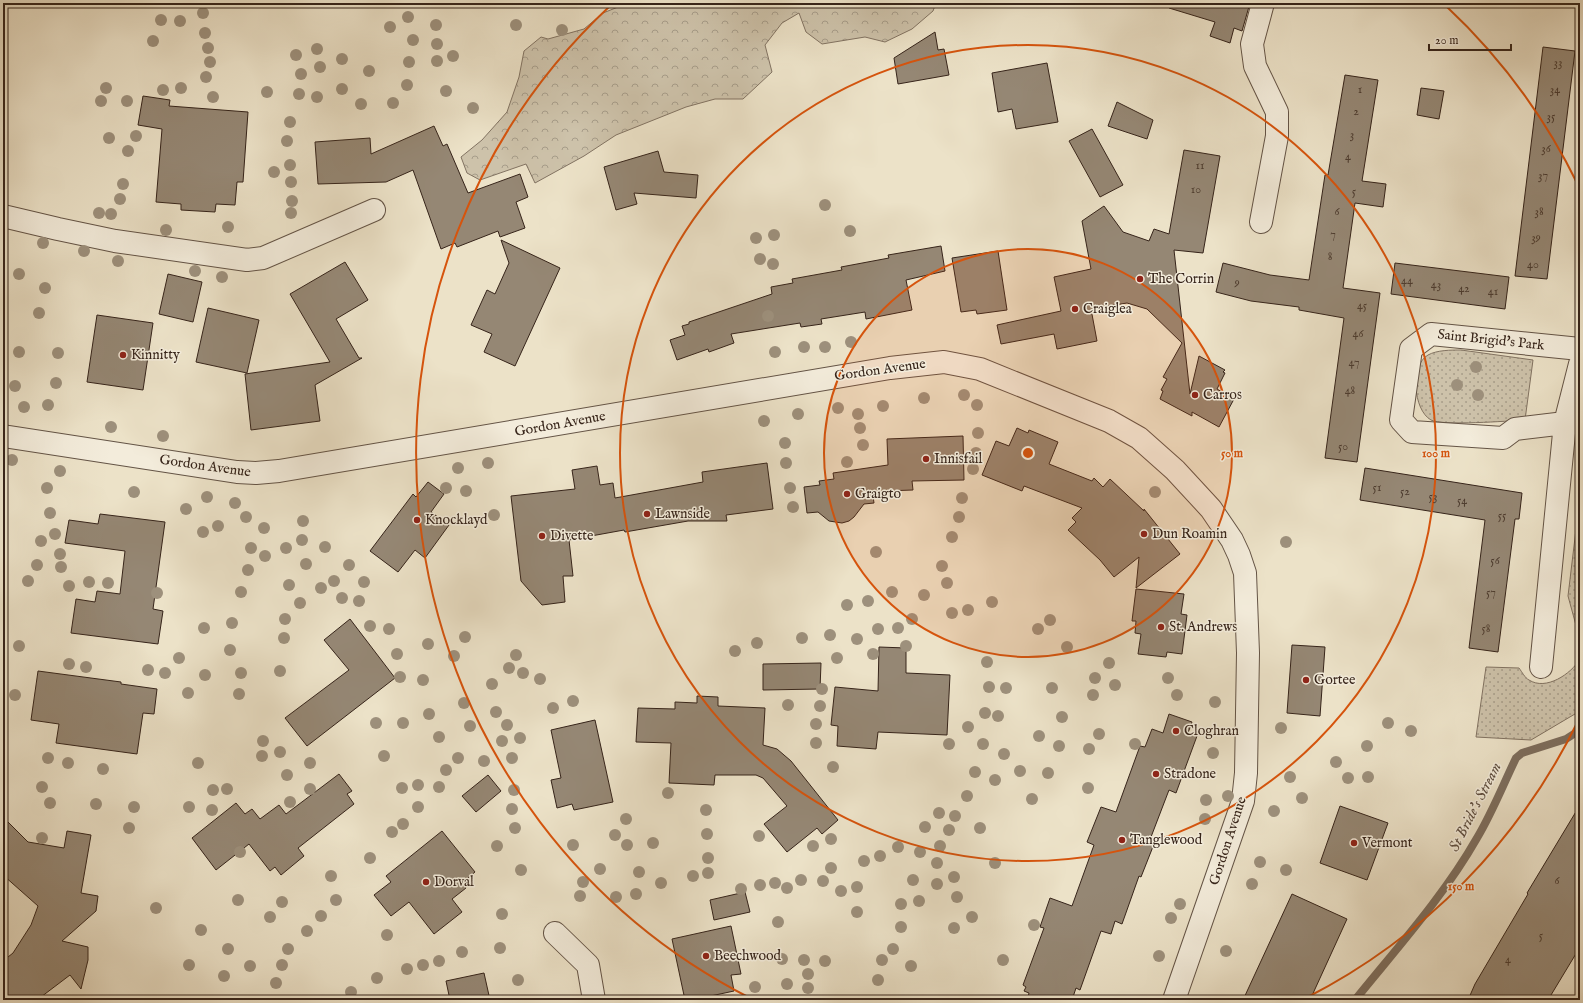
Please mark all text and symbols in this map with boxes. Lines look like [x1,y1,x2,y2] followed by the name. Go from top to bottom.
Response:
[1429,26,1511,52] scale bar
[1435,33,1458,48] text: 20 m
[1554,55,1562,70] house number: 33
[1358,82,1362,97] house number: 1
[1550,82,1560,97] house number: 34
[1353,104,1359,119] house number: 2
[1547,109,1556,124] house number: 35
[1350,127,1354,142] house number: 3
[1541,141,1552,156] house number: 36
[1345,149,1351,164] house number: 4
[1196,158,1204,173] house number: 11
[1538,168,1548,183] house number: 37
[1191,182,1201,197] house number: 10
[1352,184,1357,199] house number: 5
[1334,204,1340,219] house number: 6
[1534,204,1544,219] house number: 38
[1330,227,1336,242] house number: 7
[1531,230,1541,245] house number: 39
[1328,249,1333,264] house number: 8
[1527,257,1539,272] house number: 40
[1148,270,1215,288] place label: The Corrin
[1401,273,1413,288] house number: 44
[1135,274,1145,284] marker: The Corrin
[1233,275,1240,290] house number: 9
[1431,277,1441,292] house number: 43
[1458,281,1470,296] house number: 42
[1488,284,1498,299] house number: 41
[1357,298,1368,313] house number: 45
[1083,300,1133,318] place label: Craiglea
[1070,304,1080,314] marker: Craiglea
[1437,325,1546,355] street label: Saint Brigid's Park
[1353,326,1364,341] house number: 46
[131,346,180,364] place label: Kinnitty
[118,350,128,360] marker: Kinnitty
[833,355,927,385] street label: Gordon Avenue
[1348,355,1360,370] house number: 47
[1345,383,1356,398] house number: 48
[1203,386,1242,404] place label: Carros
[1190,390,1200,400] marker: Carros
[513,407,607,441] street label: Gordon Avenue
[1338,439,1348,454] house number: 50
[1021,446,1035,460] centre of rings
[1221,446,1244,461] text: 50 m
[1422,446,1451,461] text: 100 m
[934,450,982,468] place label: Innisfail
[158,451,252,481] street label: Gordon Avenue
[921,454,931,464] marker: Innisfail
[1373,480,1381,495] house number: 51
[1400,484,1410,499] house number: 52
[855,485,901,503] place label: Graigto
[842,489,852,499] marker: Graigto
[1429,489,1437,504] house number: 53
[1457,493,1467,508] house number: 54
[655,505,711,523] place label: Lawnside
[1498,508,1507,523] house number: 55
[642,509,652,519] marker: Lawnside
[425,511,488,529] place label: Knocklayd
[412,515,422,525] marker: Knocklayd
[1152,525,1228,543] place label: Dun Roamin
[550,527,594,545] place label: Divette
[1139,529,1149,539] marker: Dun Roamin
[537,531,547,541] marker: Divette
[1490,553,1501,568] house number: 56
[1486,585,1496,600] house number: 57
[1169,618,1237,636] place label: St. Andrews
[1481,621,1491,636] house number: 58
[1156,622,1166,632] marker: St. Andrews
[1314,671,1356,689] place label: Gortee
[1301,675,1311,685] marker: Gortee
[1184,722,1240,740] place label: Cloghran
[1171,726,1181,736] marker: Cloghran
[1444,759,1506,855] water label: St Bride's Stream
[1164,765,1217,783] place label: Stradone
[1151,769,1161,779] marker: Stradone
[1205,794,1251,888] street label: Gordon Avenue
[1130,831,1203,849] place label: Tanglewood
[1361,834,1413,852] place label: Vermont
[1117,835,1127,845] marker: Tanglewood
[1349,838,1359,848] marker: Vermont
[434,873,474,891] place label: Dorval
[1554,873,1560,888] house number: 6
[421,877,431,887] marker: Dorval
[1448,879,1475,894] text: 150 m
[1539,928,1544,943] house number: 5
[714,947,782,965] place label: Beechwood
[701,951,711,961] marker: Beechwood
[1505,952,1511,967] house number: 4

